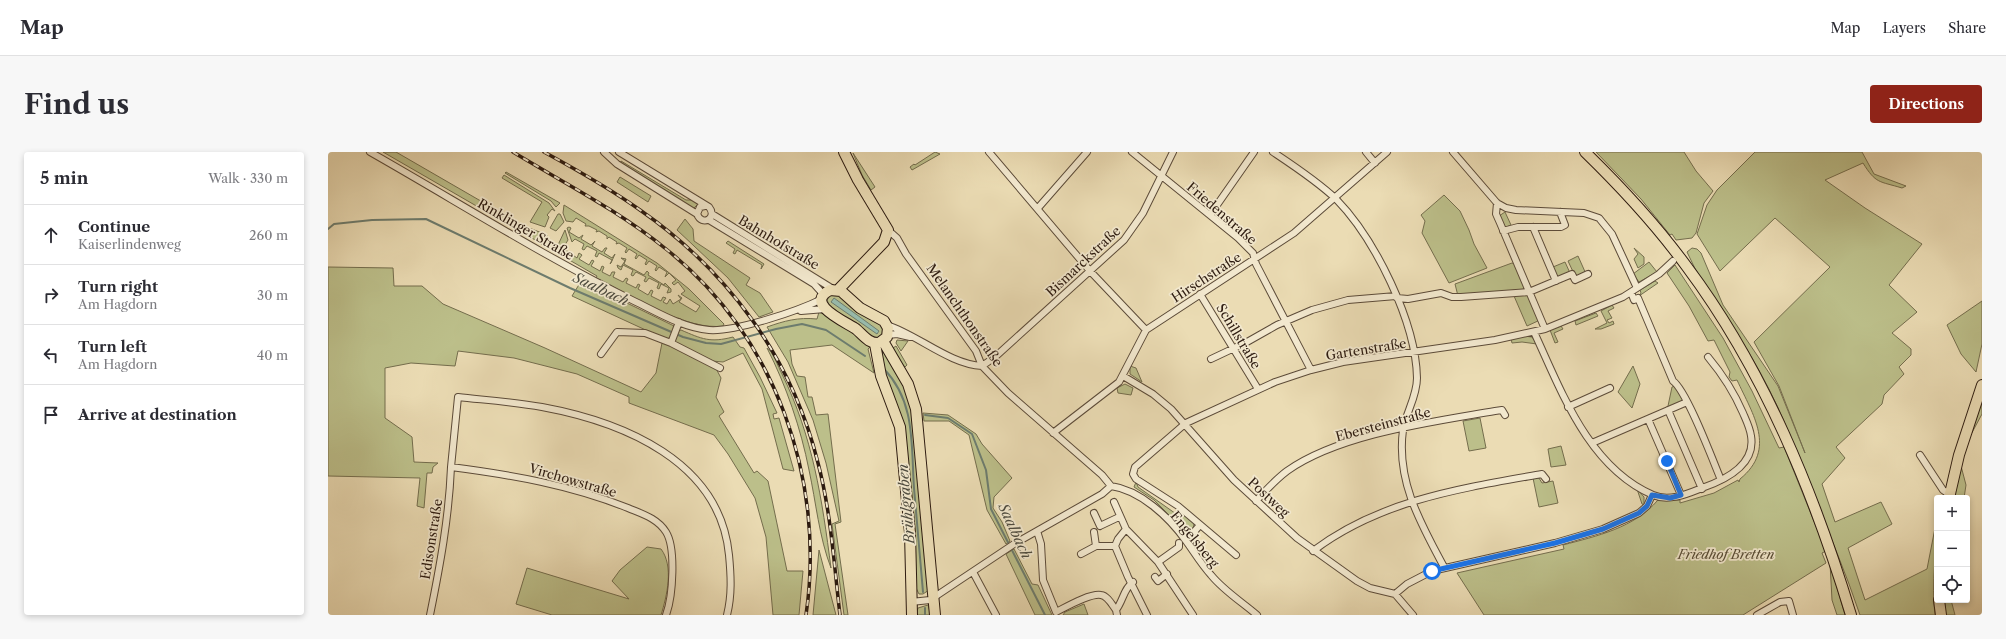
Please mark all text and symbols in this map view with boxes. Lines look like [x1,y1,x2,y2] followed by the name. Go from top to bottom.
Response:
[20,16,64,39] text: Map
[1830,19,1860,37] text: Map
[1882,19,1926,37] text: Layers
[1948,19,1986,37] text: Share
[1870,85,1982,123] button: Directions
[24,87,129,121] text: Find us
[40,168,88,188] text: 5 min
[208,170,288,186] text: Walk · 330 m
[1184,178,1260,248] street label: Friedenstraße
[475,195,577,263] street label: Rinklinger Straße
[736,212,822,272] street label: Bahnhofstraße
[78,217,150,236] text: Continue
[1042,222,1124,300] street label: Bismarckstraße
[40,224,62,246] icon: ahead
[249,227,288,243] text: 260 m
[78,236,181,252] text: Kaiserlindenweg
[1168,249,1244,305] street label: Hirschstraße
[924,261,1006,369] street label: Melanchthonstraße
[569,268,632,310] water label: Saalbach
[78,277,158,296] text: Turn right
[40,284,62,306] icon: right
[257,287,288,303] text: 30 m
[78,296,157,312] text: Am Hagdorn
[1213,301,1265,371] street label: Schillstraße
[1324,335,1408,363] street label: Gartenstraße
[78,337,147,356] text: Turn left
[40,344,62,366] icon: left
[257,347,288,363] text: 40 m
[78,356,157,372] text: Am Hagdorn
[40,404,62,426] icon: arrive
[1334,404,1432,444] street label: Ebersteinstraße
[78,405,237,424] text: Arrive at destination
[1658,452,1676,470] route end
[526,460,619,500] street label: Virchowstraße
[894,463,919,546] water label: Brühlgraben
[1245,474,1293,520] street label: Postweg
[1934,495,1970,603] map controls
[1934,495,1970,531] button: +
[417,498,445,580] street label: Edisonstraße
[994,499,1036,562] water label: Saalbach
[1167,507,1223,571] street label: Engelsberg
[1934,531,1970,567] button: −
[1677,546,1774,562] park label: Friedhof Bretten
[1423,562,1441,580] route start
[1934,567,1970,603] button: locate

